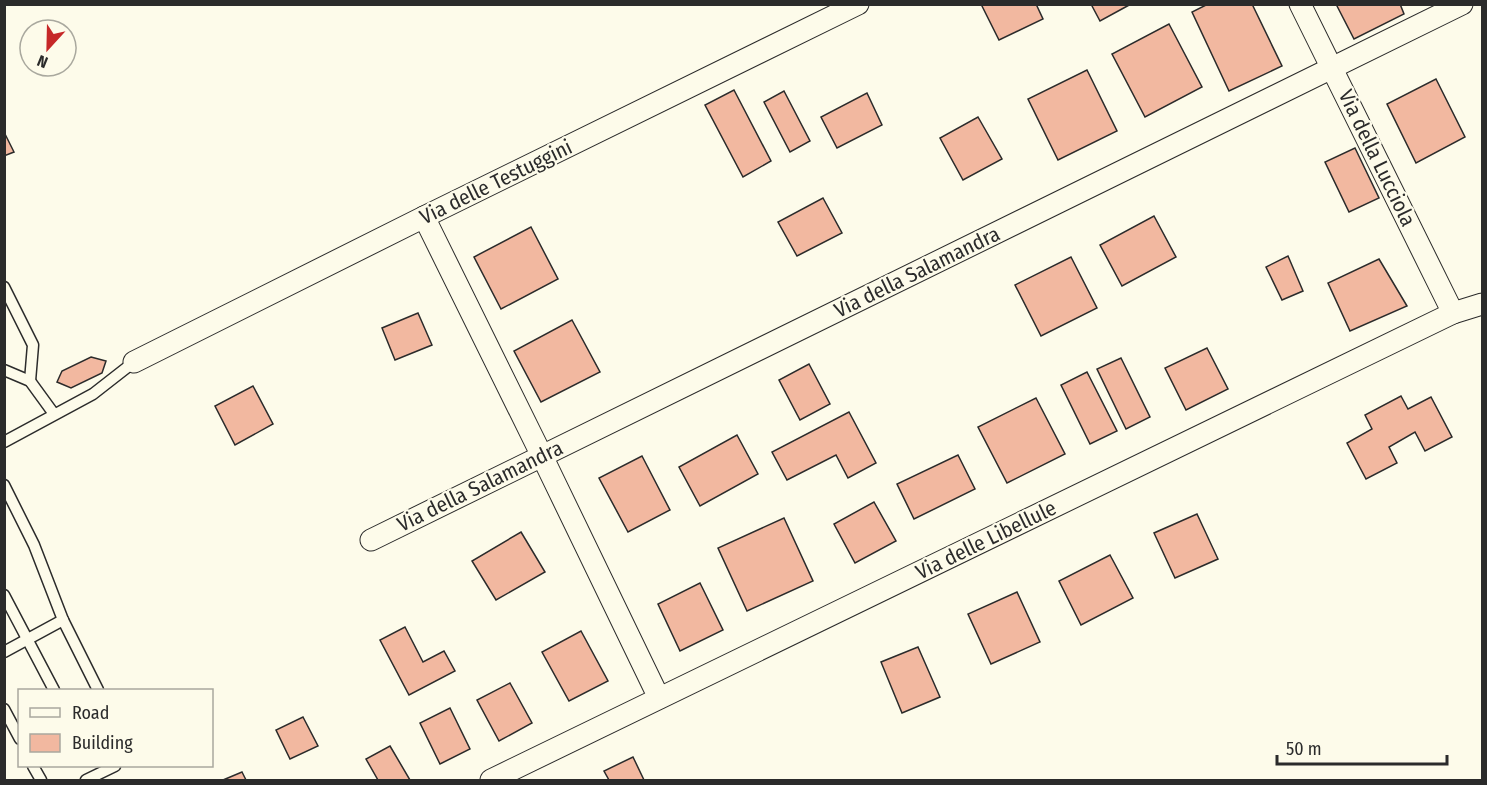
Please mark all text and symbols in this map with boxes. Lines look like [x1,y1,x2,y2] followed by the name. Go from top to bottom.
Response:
[18,18,78,78] north arrow
[35,51,51,72] text: N
[1333,85,1421,231] street label: Via della Lucciola
[416,134,576,230] street label: Via delle Testuggini
[830,221,1004,323] street label: Via della Salamandra
[393,435,567,537] street label: Via della Salamandra
[911,495,1061,585] street label: Via delle Libellule
[18,689,213,767] legend
[72,702,109,724] text: Road
[1277,728,1446,766] scale bar
[72,732,133,754] text: Building
[1286,738,1322,760] text: 50 m

